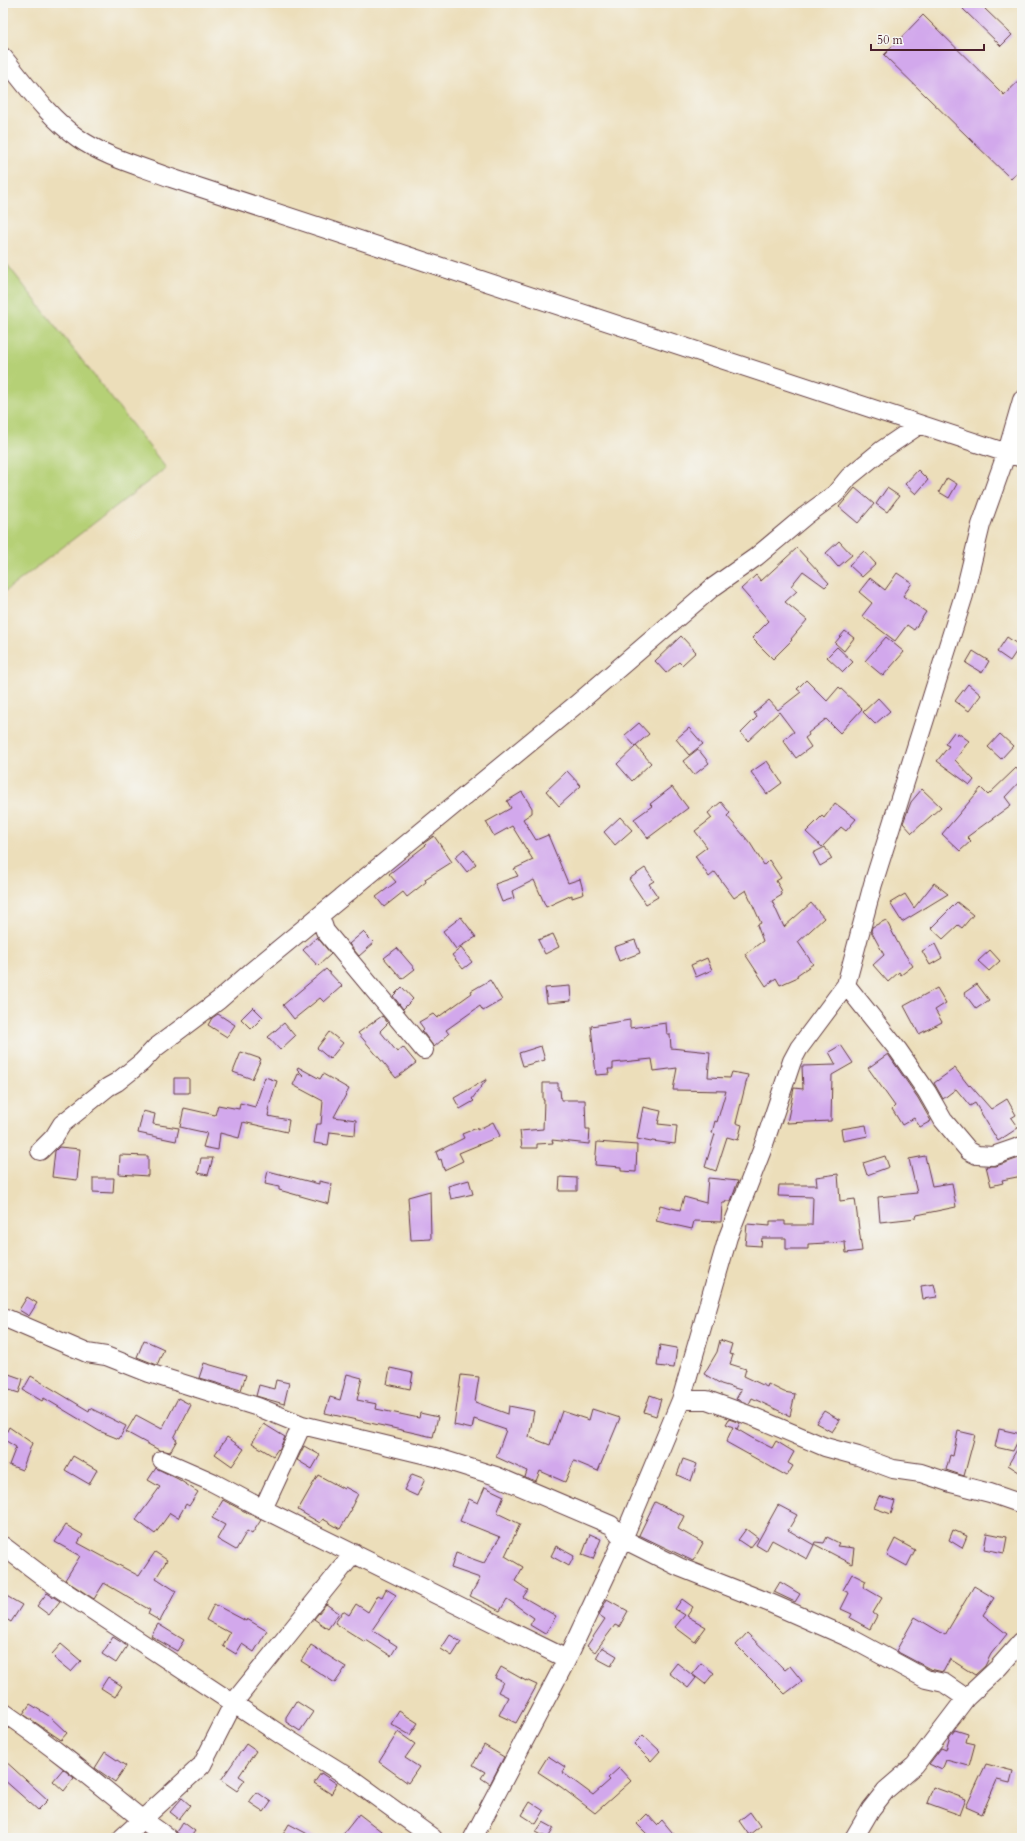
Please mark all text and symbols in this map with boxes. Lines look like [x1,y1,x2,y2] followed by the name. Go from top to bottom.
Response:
[871,26,984,52] scale bar
[877,32,904,48] text: 50 m

